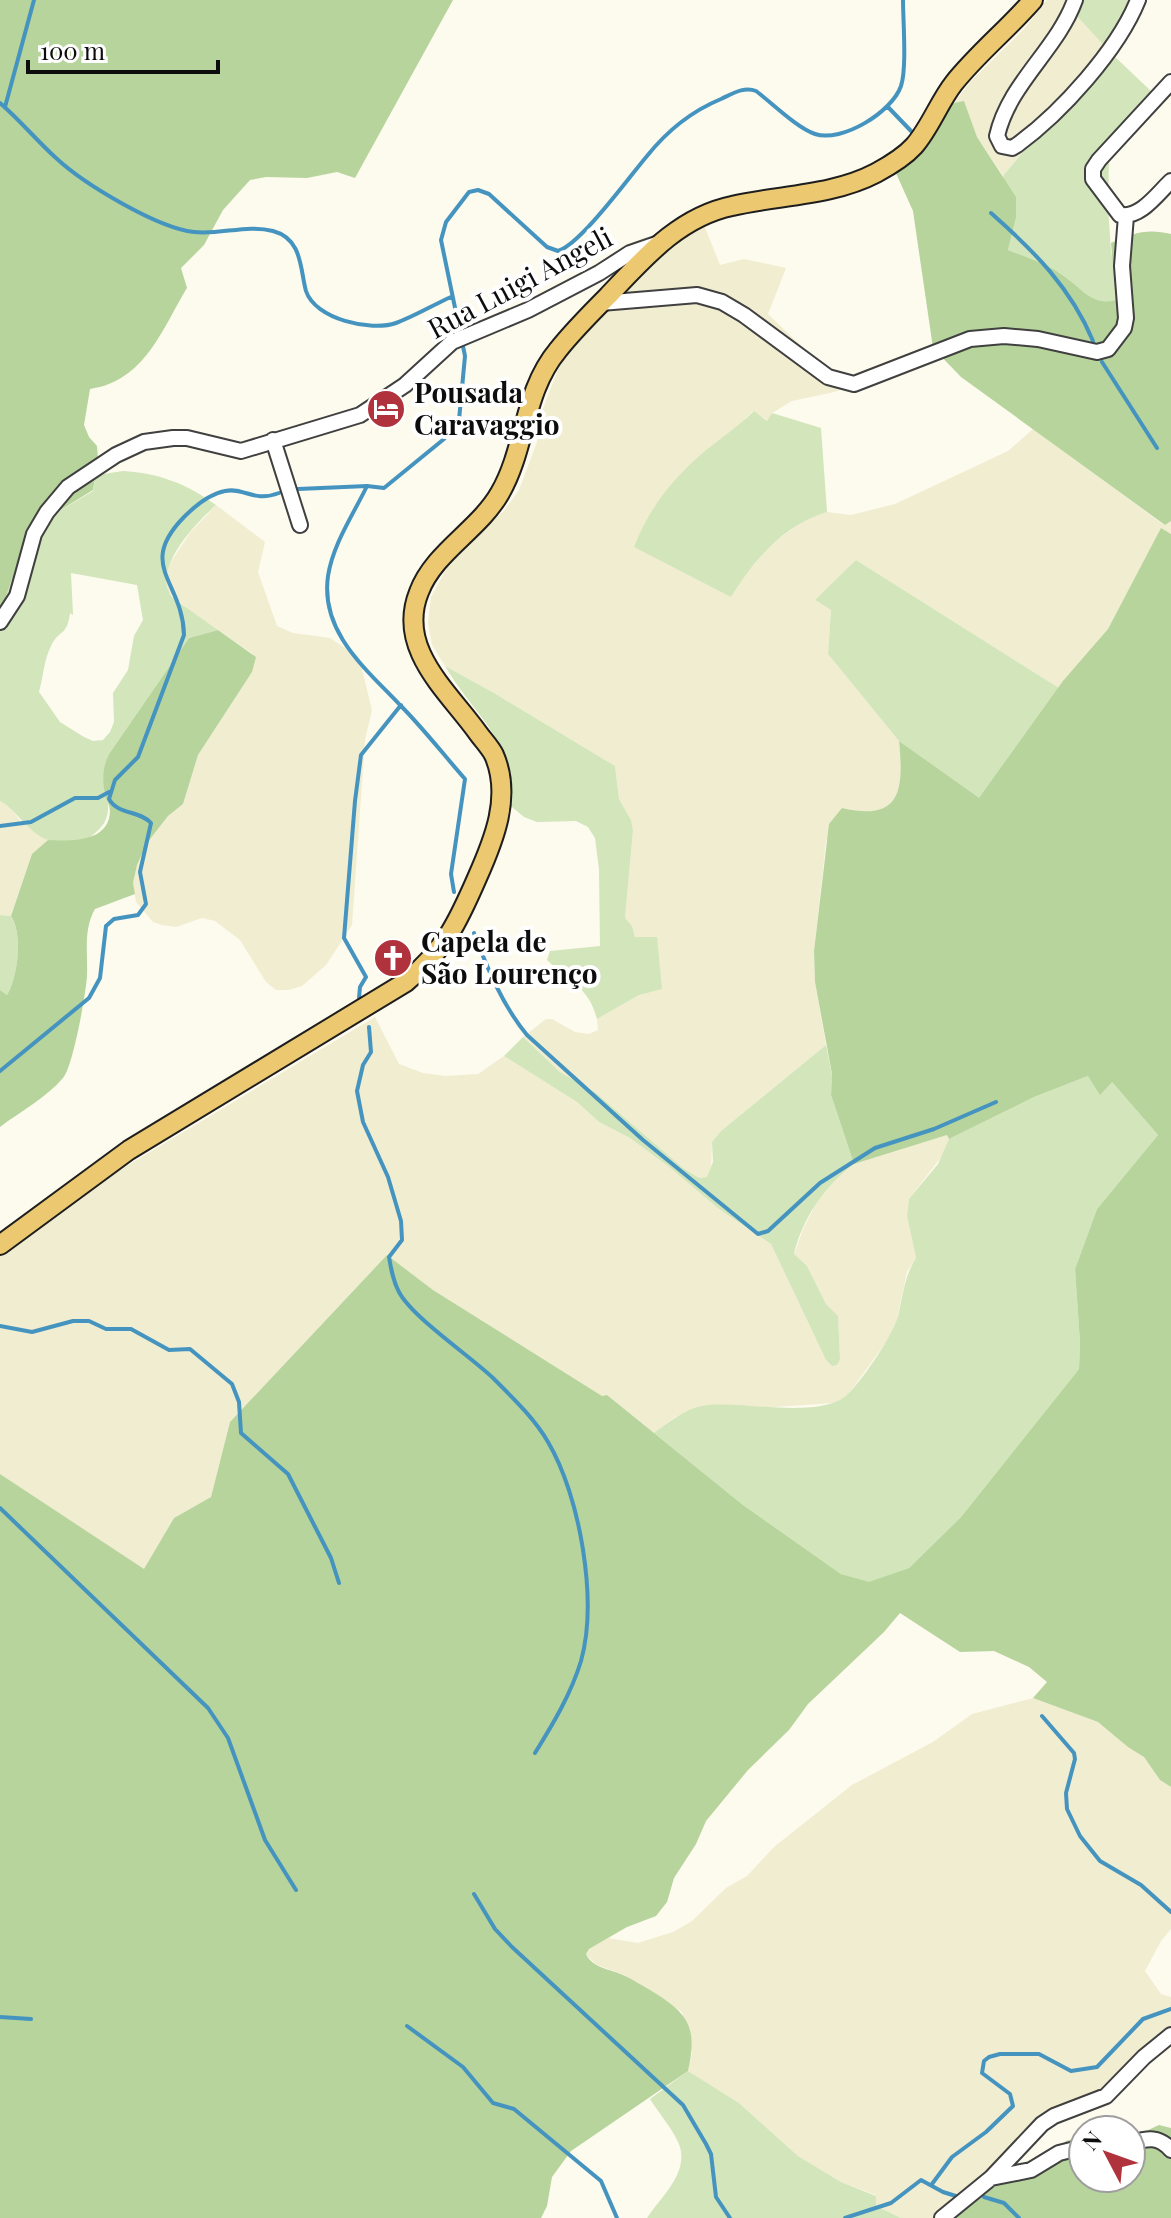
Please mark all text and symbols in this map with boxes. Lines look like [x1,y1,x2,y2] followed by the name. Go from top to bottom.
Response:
[28,24,218,74] scale bar
[40,34,105,66] text: 100 m
[421,217,618,346] street label: Rua Luigi Angeli
[414,373,560,442] place label: Pousada Caravaggio
[365,388,407,430] hotel icon: Pousada Caravaggio
[421,922,598,991] place label: Capela de São Lourenço
[372,937,414,979] church icon: Capela de São Lourenço
[1067,2114,1147,2194] north arrow
[1075,2124,1108,2156] text: N

